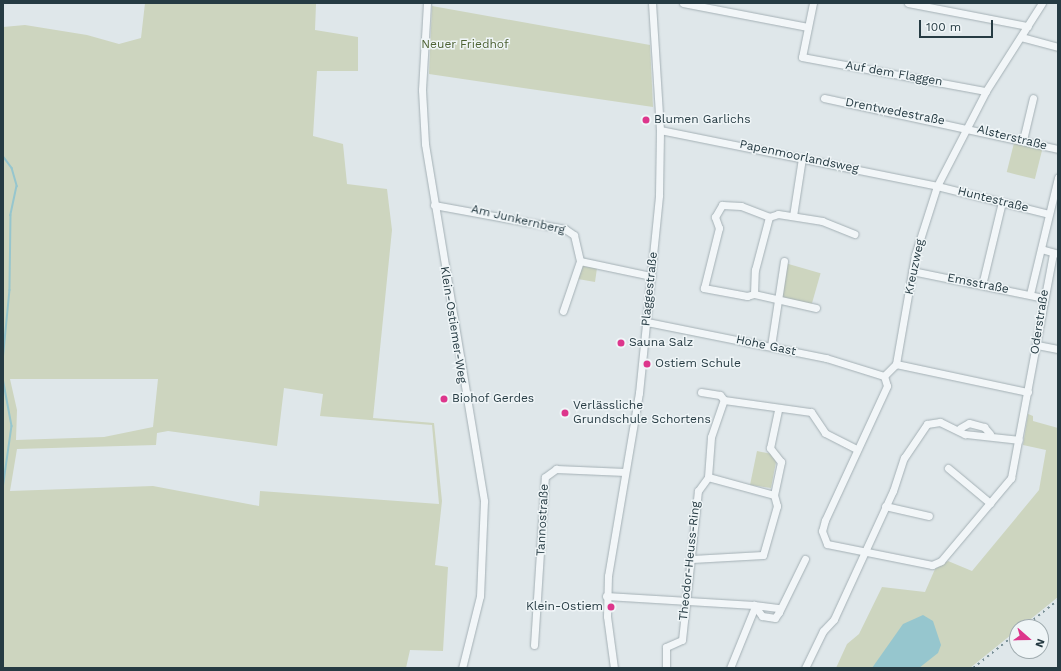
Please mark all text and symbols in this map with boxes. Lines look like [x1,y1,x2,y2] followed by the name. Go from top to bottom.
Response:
[921,12,995,38] scale bar
[926,20,961,34] text: 100 m
[421,38,509,52] park label: Neuer Friedhof
[844,58,944,90] street label: Auf dem Flaggen
[844,95,946,129] street label: Drentwedestraße
[654,113,751,127] place label: Blumen Garlichs
[641,115,651,125] marker: Blumen Garlichs
[975,122,1049,154] street label: Alsterstraße
[738,137,860,177] street label: Papenmoorlandsweg
[956,184,1030,216] street label: Huntestraße
[469,202,567,238] street label: Am Junkernberg
[902,238,928,296] street label: Kreuzweg
[639,251,661,327] street label: Plaggestraße
[437,266,469,384] street label: Klein-Ostiemer-Weg
[946,271,1010,297] street label: Emsstraße
[1028,289,1052,355] street label: Oderstraße
[735,333,797,359] street label: Hohe Gast
[629,336,694,350] place label: Sauna Salz
[616,338,626,348] marker: Sauna Salz
[655,357,741,371] place label: Ostiem Schule
[642,359,652,369] marker: Ostiem Schule
[452,392,535,406] place label: Biohof Gerdes
[439,394,449,404] marker: Biohof Gerdes
[573,399,711,427] place label: Verlässliche Grundschule Schortens
[560,408,570,418] marker: Verlässliche Grundschule Schortens
[534,484,552,556] street label: Tannostraße
[677,500,703,622] street label: Theodor-Heuss-Ring
[526,600,603,614] place label: Klein-Ostiem
[606,602,616,612] marker: Klein-Ostiem
[1009,619,1049,659] north arrow
[1032,637,1047,649] text: N

